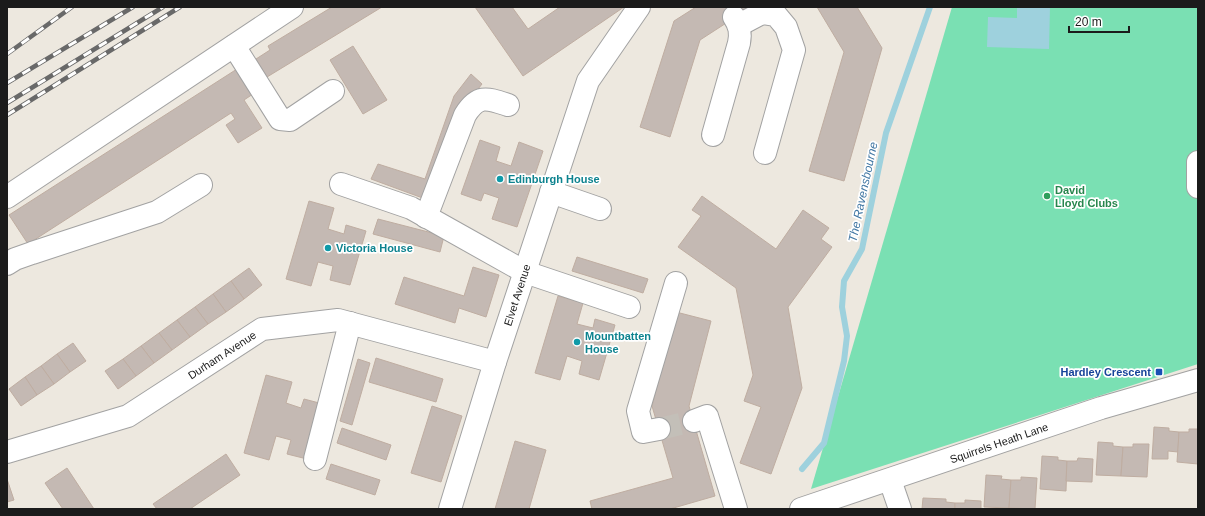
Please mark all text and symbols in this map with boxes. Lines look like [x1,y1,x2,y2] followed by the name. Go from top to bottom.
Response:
[1069,8,1129,34] scale bar
[1075,15,1102,29] text: 20 m
[846,140,881,243] water label: The Ravensbourne
[508,173,600,185] place label: Edinburgh House
[495,174,505,184] marker: Edinburgh House
[1055,184,1118,209] place label: David Lloyd Clubs
[1042,191,1052,201] marker: David Lloyd Clubs
[336,242,413,254] place label: Victoria House
[323,243,333,253] marker: Victoria House
[501,263,533,327] street label: Elvet Avenue
[186,329,258,381] street label: Durham Avenue
[585,330,651,355] place label: Mountbatten House
[572,337,582,347] marker: Mountbatten House
[1061,366,1151,378] place label: Hardley Crescent
[1154,367,1164,377] marker: Hardley Crescent
[948,421,1050,465] street label: Squirrels Heath Lane

